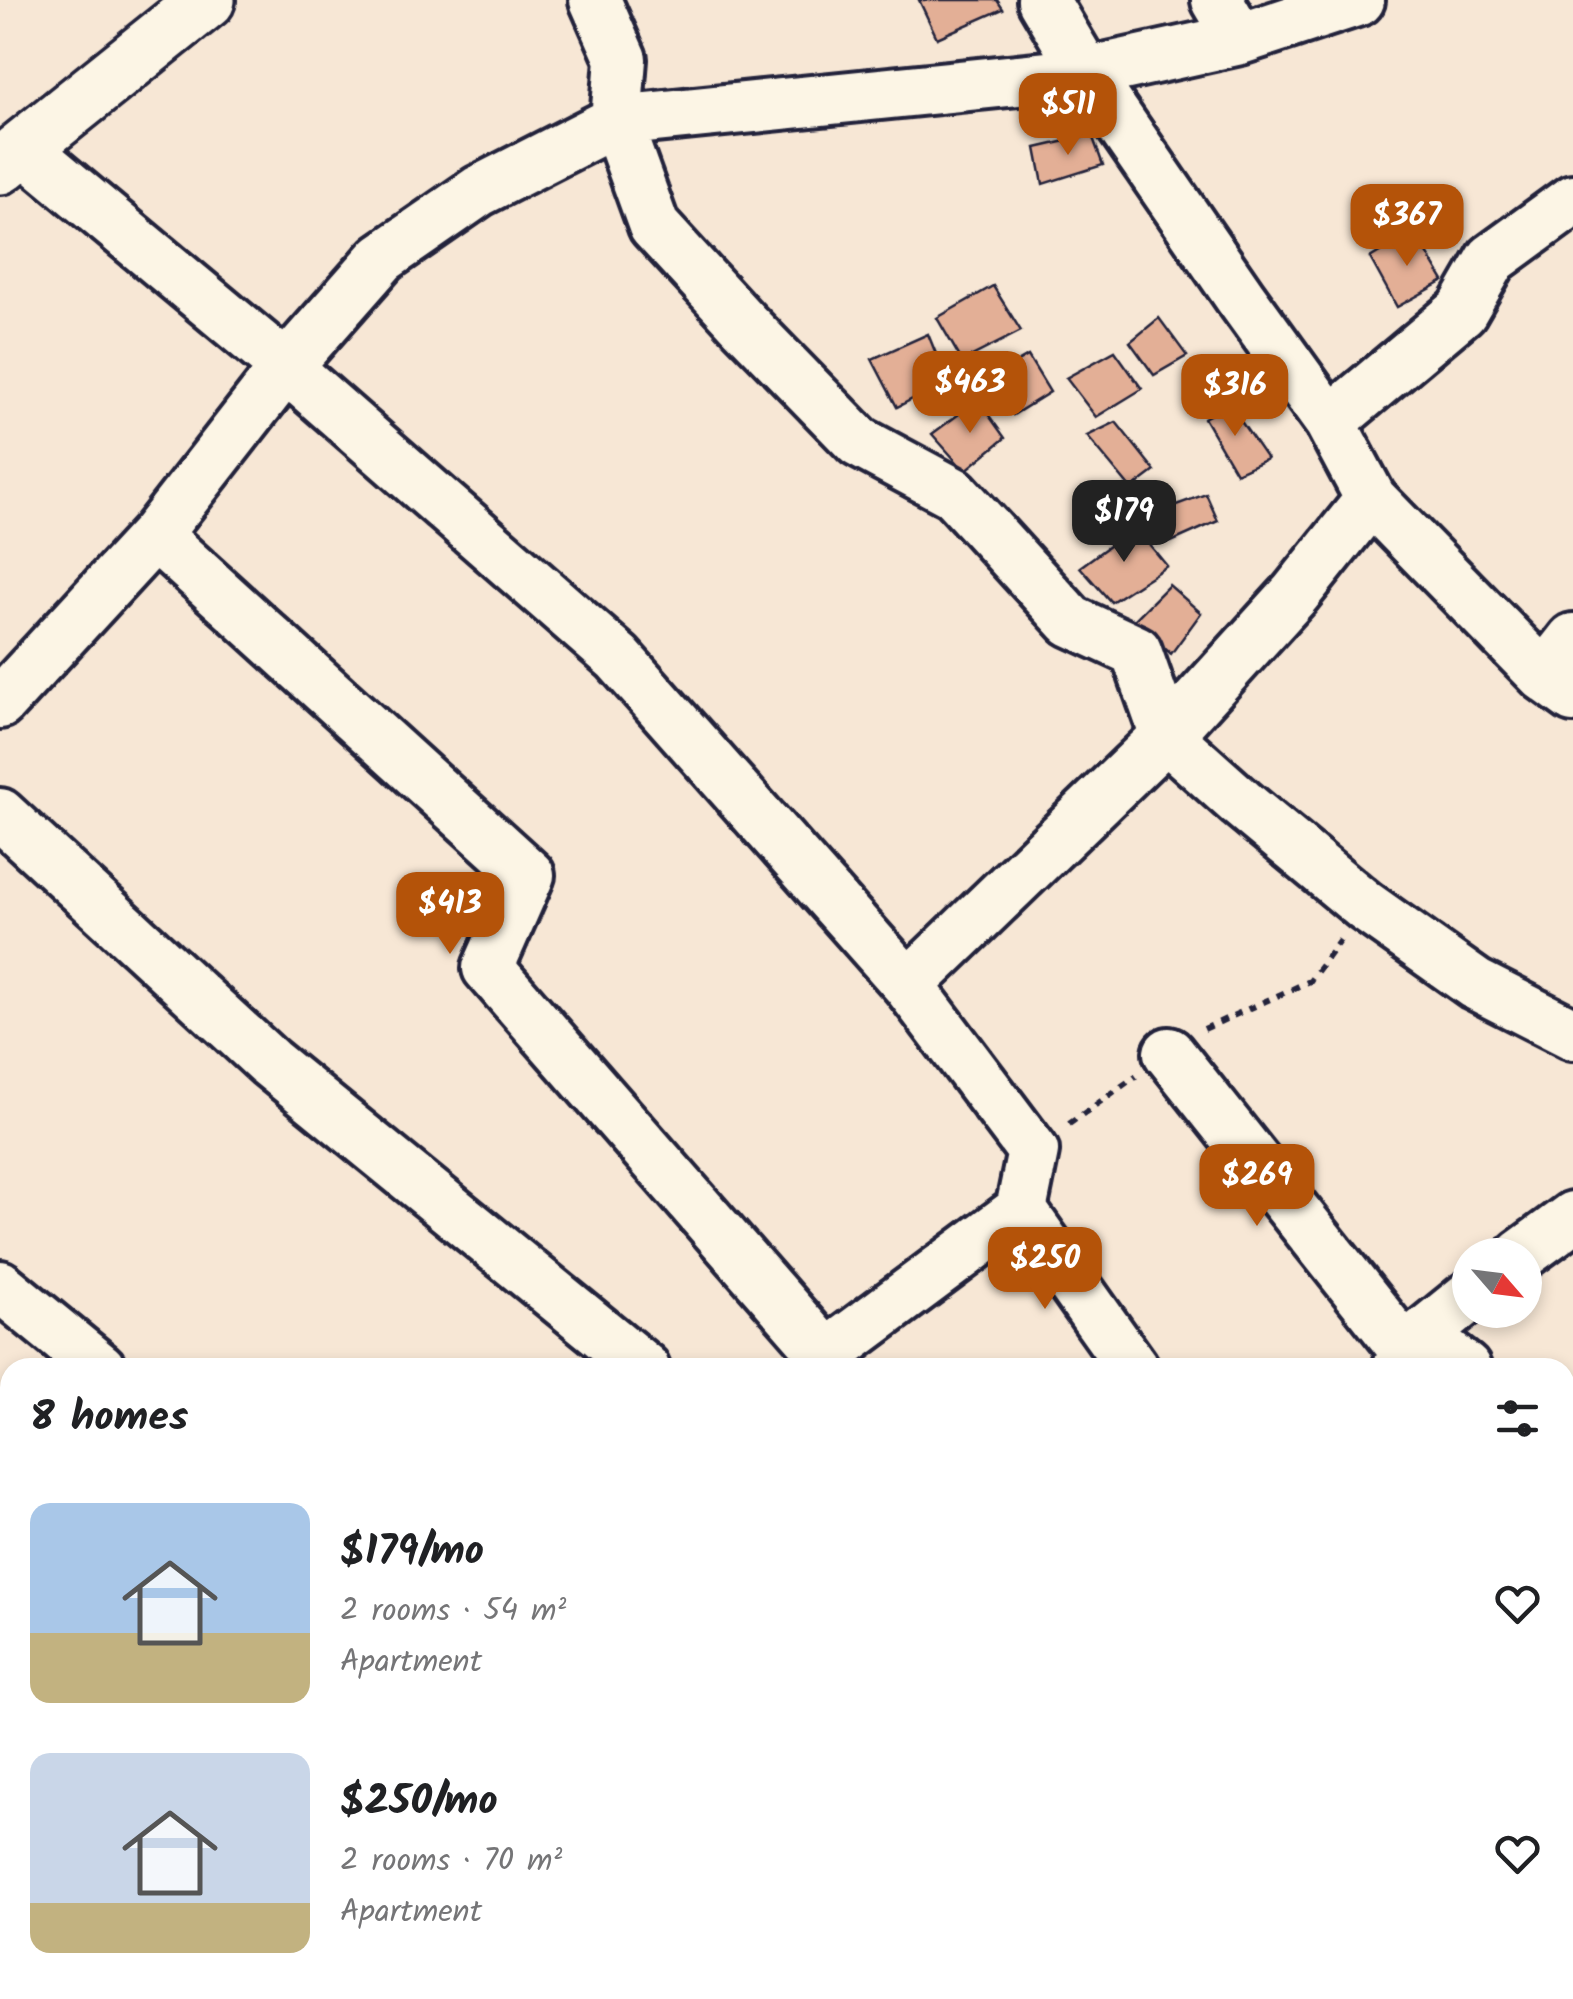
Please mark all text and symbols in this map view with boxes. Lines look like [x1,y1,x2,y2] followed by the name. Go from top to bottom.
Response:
[1009,73,1127,158] pin: $511
[1041,80,1095,131] text: $511
[1348,184,1466,269] pin: $367
[1373,191,1441,242] text: $367
[911,351,1029,436] pin: $463
[1176,354,1294,439] pin: $316
[934,358,1006,409] text: $463
[1203,361,1267,412] text: $316
[1065,480,1183,565] pin: $179
[1094,487,1154,538] text: $179
[391,872,509,957] pin: $413
[418,879,482,930] text: $413
[1198,1144,1316,1229] pin: $269
[1221,1151,1293,1202] text: $269
[986,1227,1104,1312] pin: $250
[1010,1234,1080,1285] text: $250
[1452,1238,1542,1328] north arrow
[1452,1238,1542,1328] map controls
[30,1385,188,1452] text: 8 homes
[1490,1391,1545,1446] icon: filters
[340,1519,484,1586] text: $179/mo
[110,1543,230,1663] icon: home
[1490,1576,1545,1631] icon: heart
[340,1586,566,1637] text: 2 rooms · 54 m²
[340,1637,482,1688] text: Apartment
[340,1769,498,1836] text: $250/mo
[110,1793,230,1913] icon: home
[1490,1826,1545,1881] icon: heart
[340,1836,562,1887] text: 2 rooms · 70 m²
[340,1887,482,1938] text: Apartment

